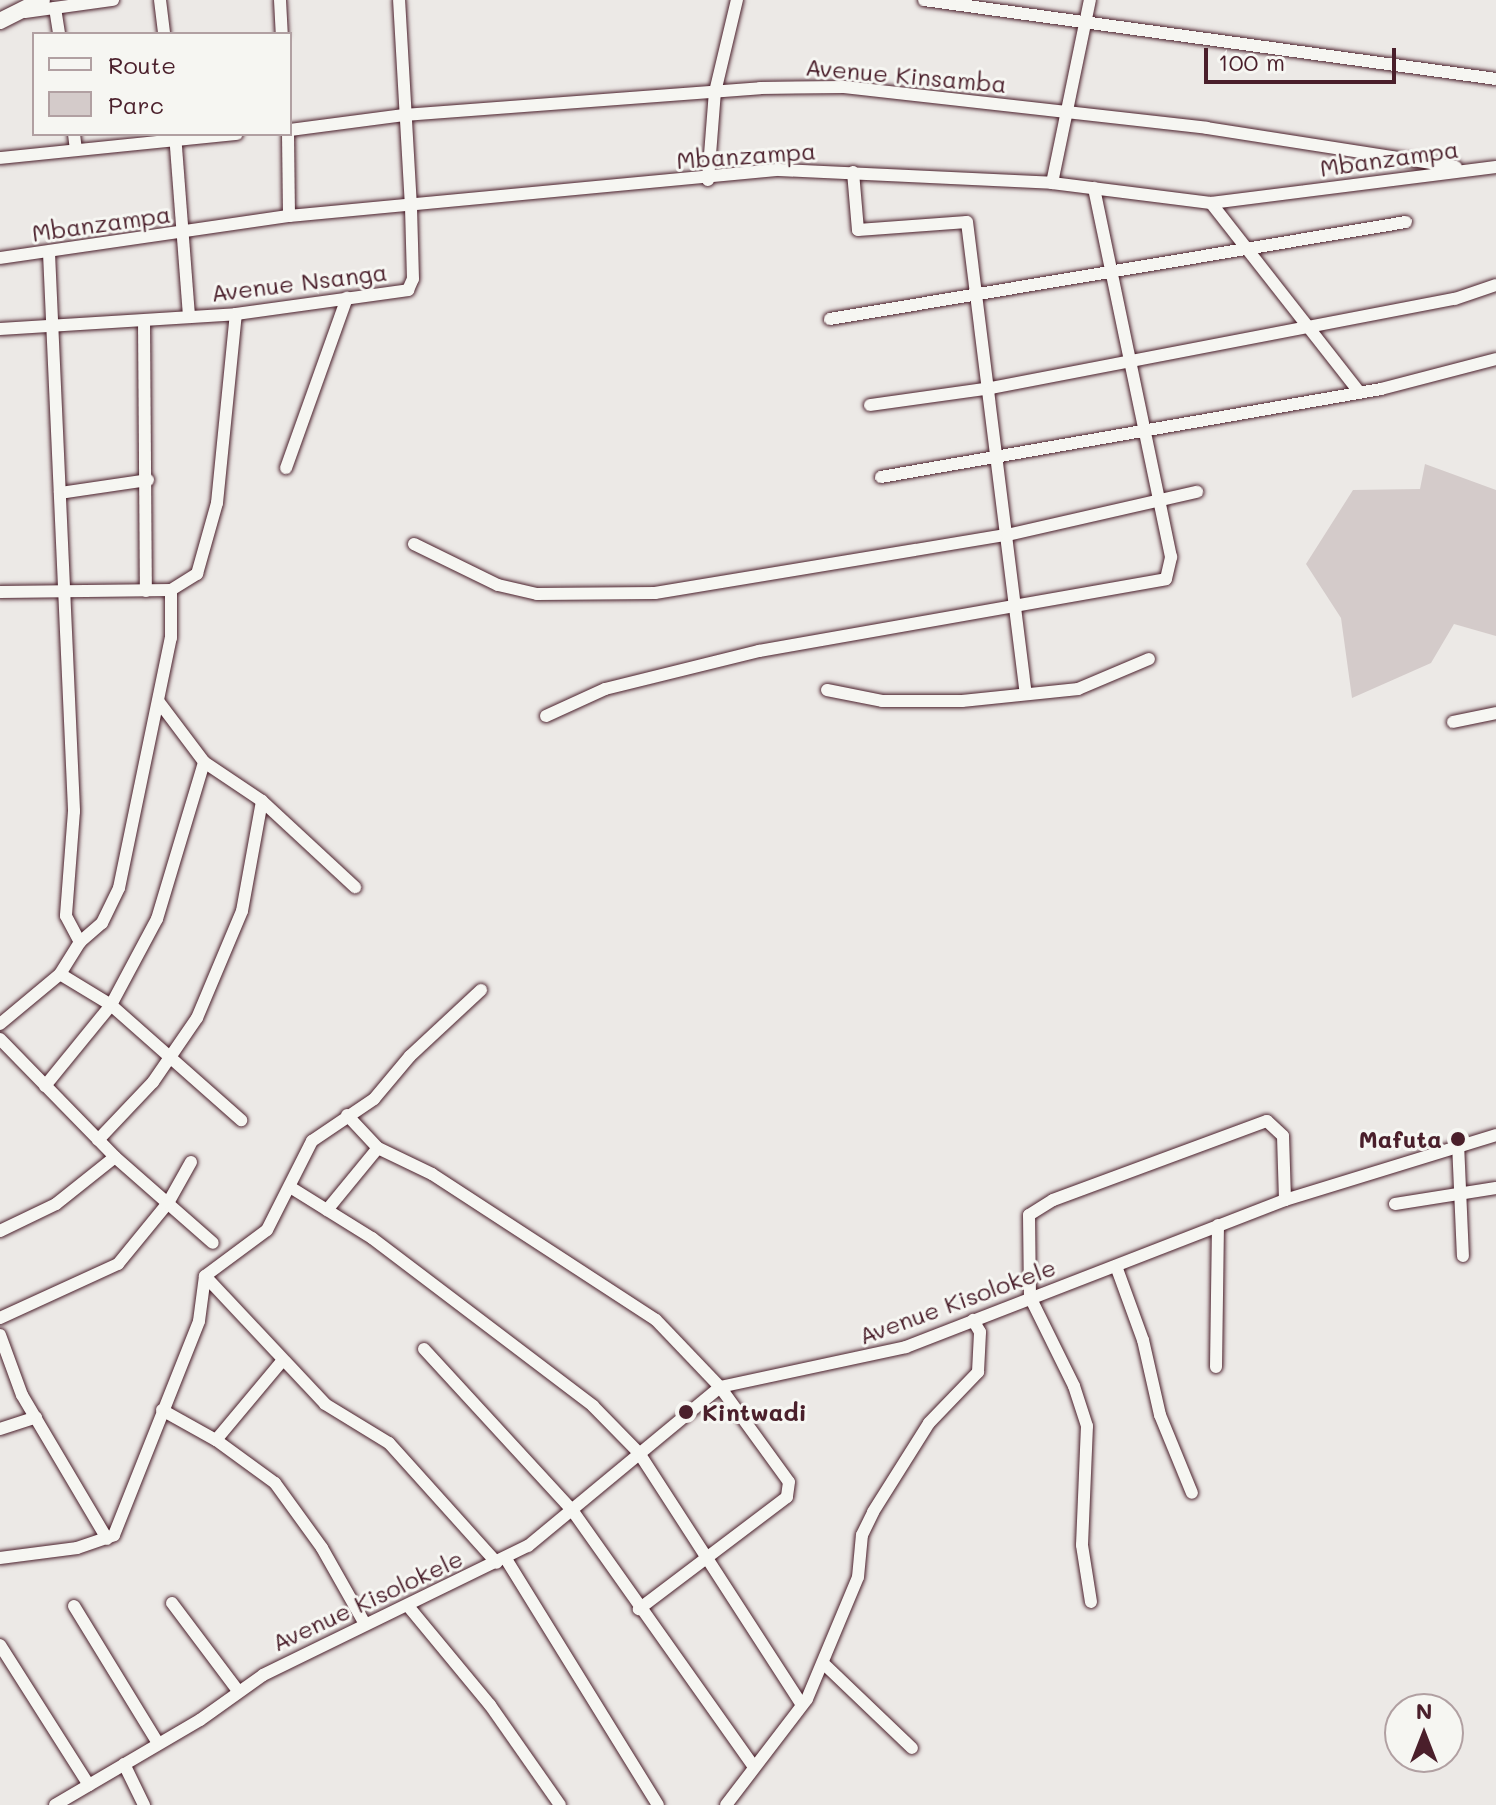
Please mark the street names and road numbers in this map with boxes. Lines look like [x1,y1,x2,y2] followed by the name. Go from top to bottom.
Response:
[804,52,1008,98] street label: Avenue Kinsamba
[1318,134,1460,182] street label: Mbanzampa
[675,136,817,174] street label: Mbanzampa
[30,199,172,247] street label: Mbanzampa
[209,257,389,307] street label: Avenue Nsanga
[855,1252,1059,1350] street label: Avenue Kisolokele
[267,1543,467,1657] street label: Avenue Kisolokele

